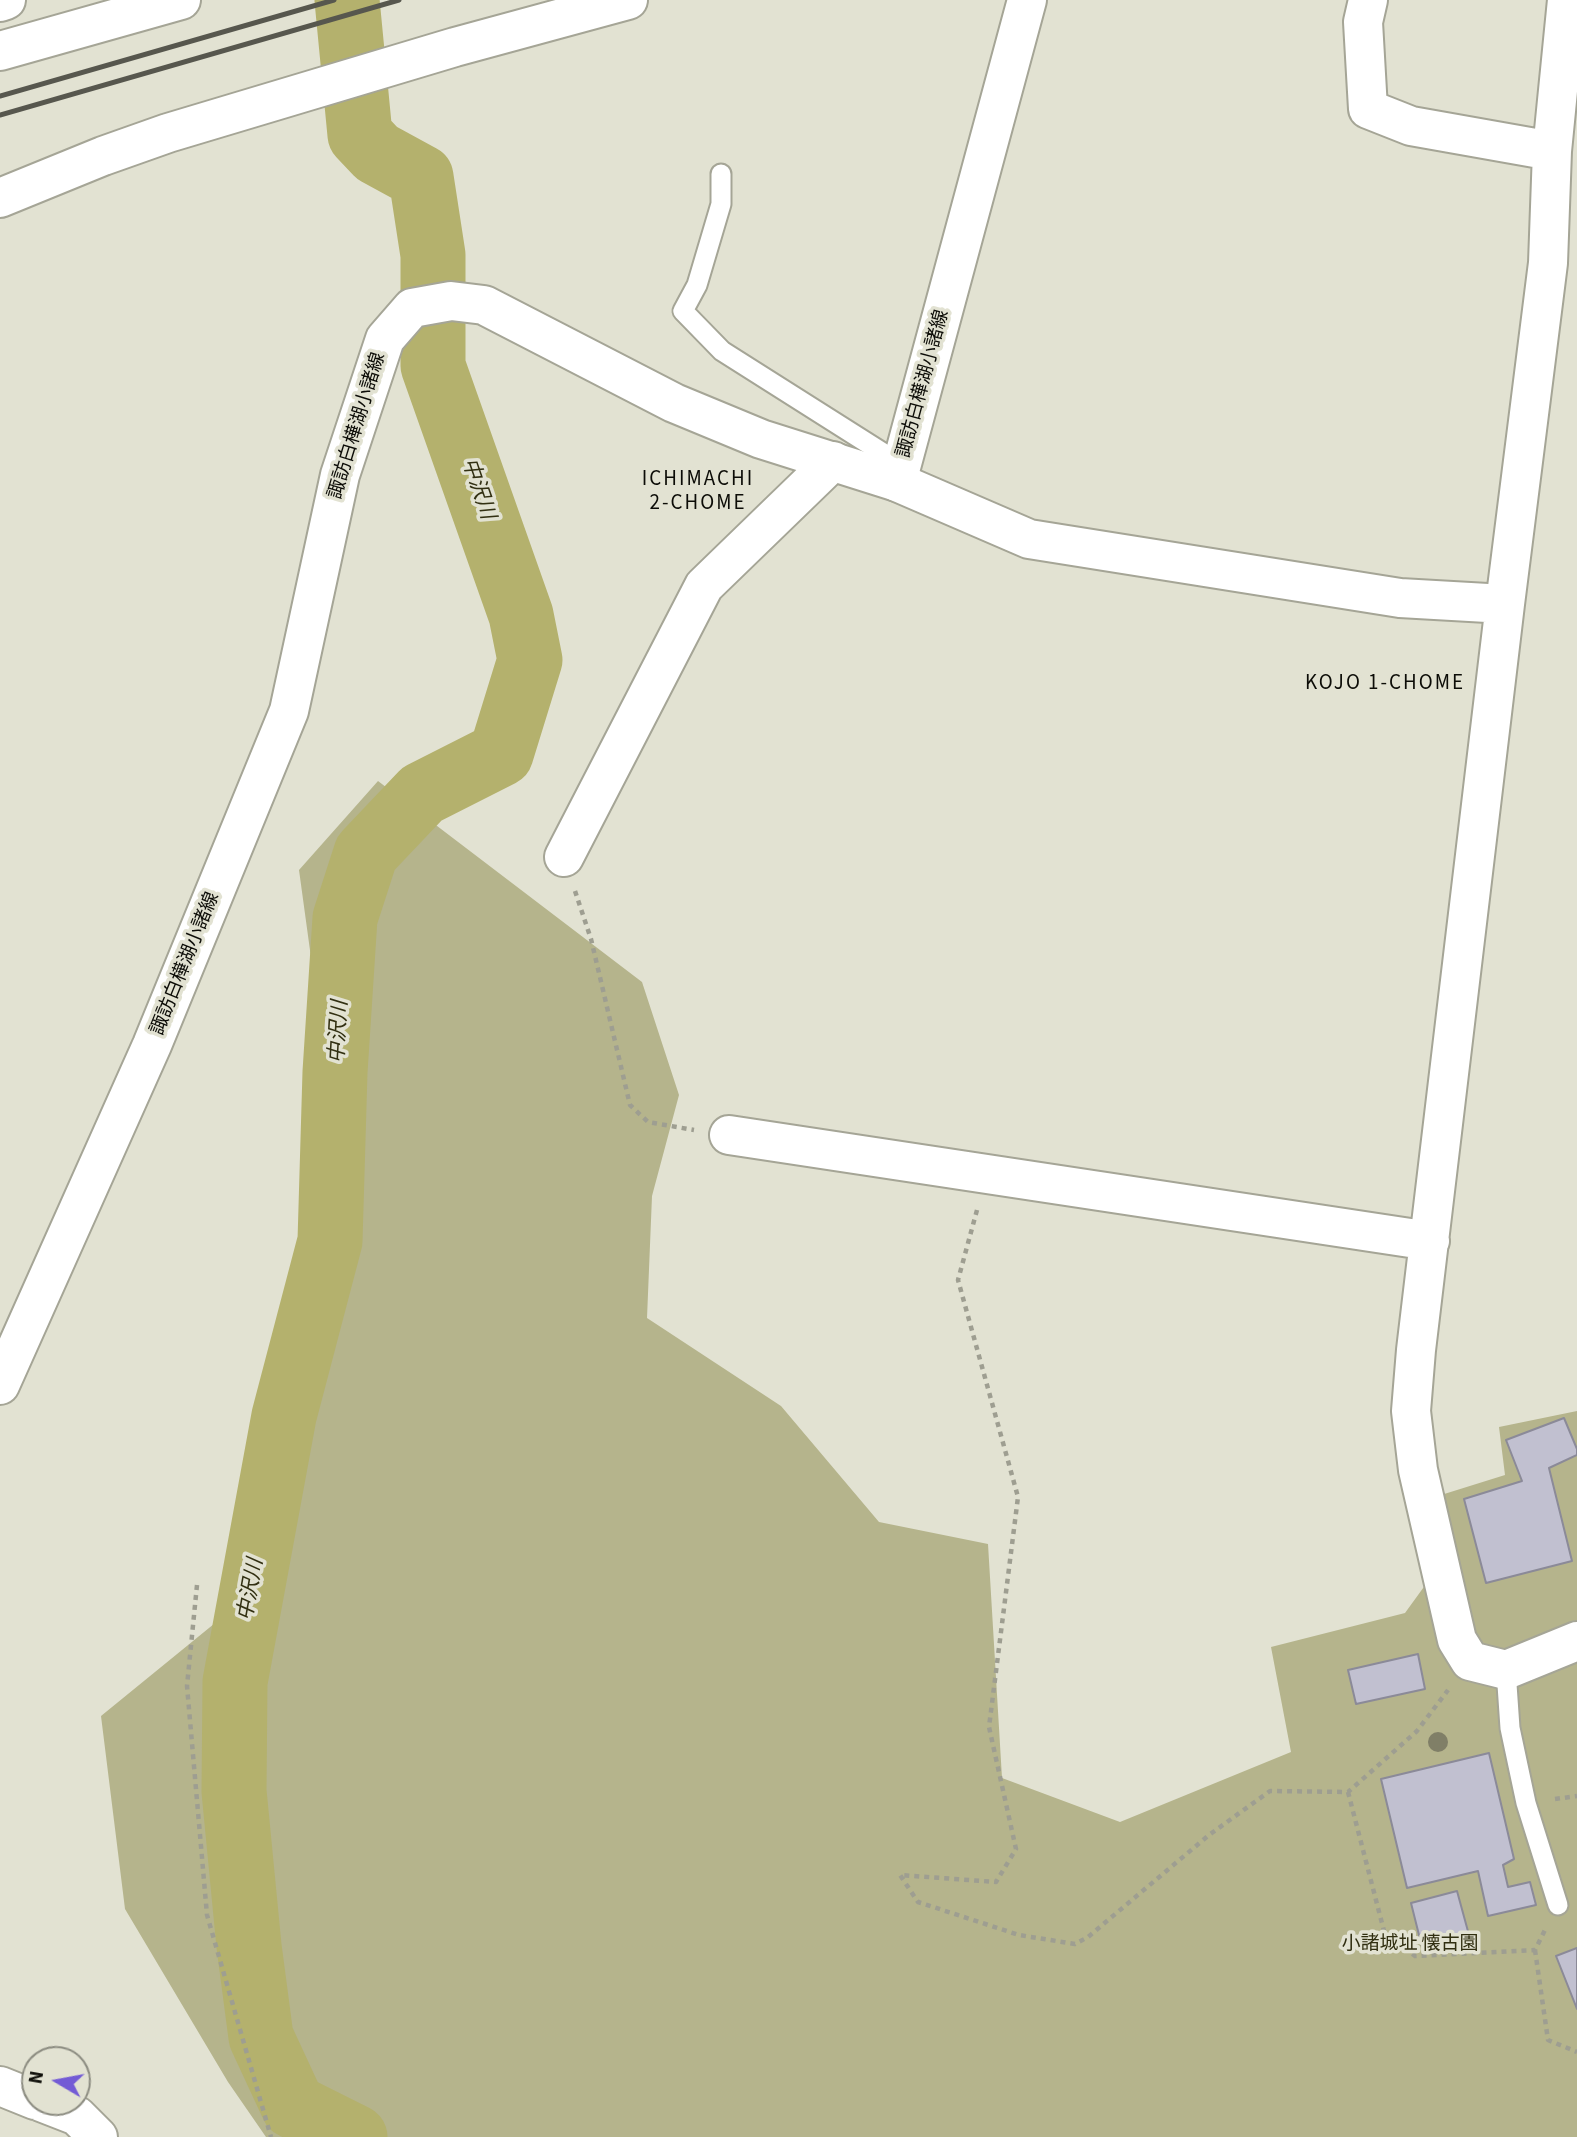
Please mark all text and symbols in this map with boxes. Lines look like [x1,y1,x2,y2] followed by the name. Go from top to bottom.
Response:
[893,308,955,460] street label: 諏訪白樺湖小諸線
[325,350,391,502] street label: 諏訪白樺湖小諸線
[455,455,499,523] water label: 中沢川
[643,467,753,517] district label: ICHIMACHI 2-CHOME
[1307,671,1463,697] district label: KOJO 1-CHOME
[147,889,225,1039] street label: 諏訪白樺湖小諸線
[326,1000,354,1064] water label: 中沢川
[234,1557,270,1623] water label: 中沢川
[1342,1934,1478,1956] park label: 小諸城址 懐古園
[21,2046,91,2116] north arrow
[22,2069,51,2086] text: N

